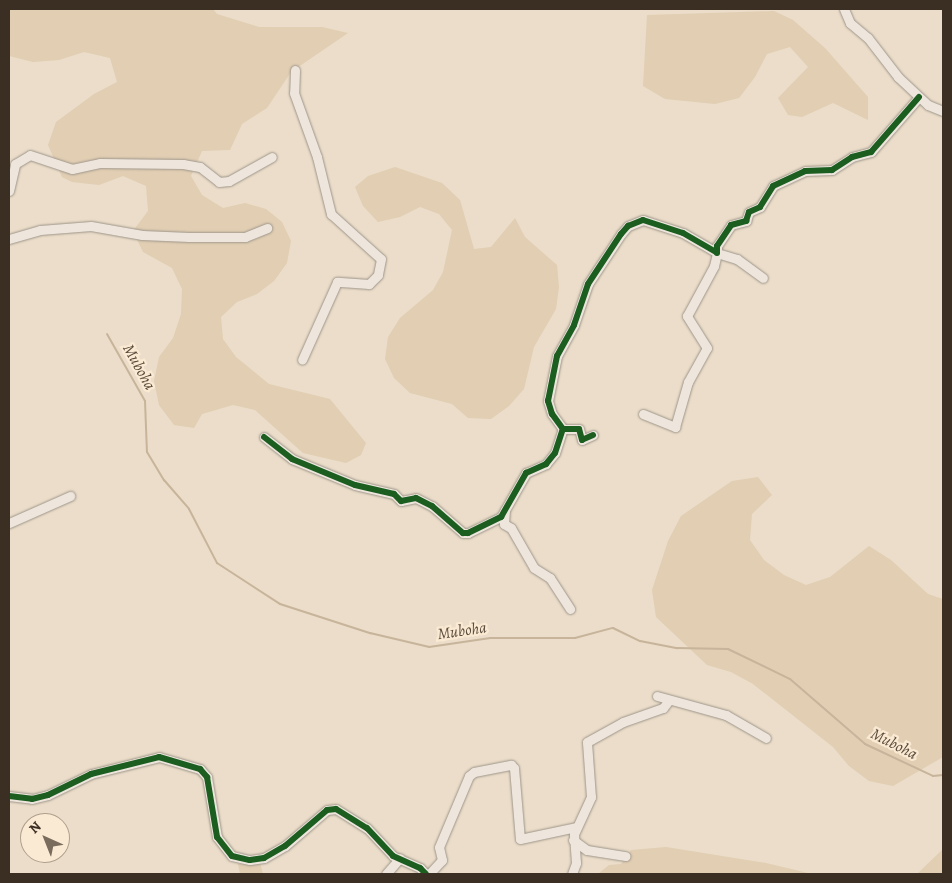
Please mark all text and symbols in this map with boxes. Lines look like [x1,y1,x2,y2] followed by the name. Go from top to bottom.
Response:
[119,341,159,393] water label: Muboha
[436,618,488,644] water label: Muboha
[868,724,920,764] water label: Muboha
[20,813,70,863] north arrow
[25,817,45,838] text: N

